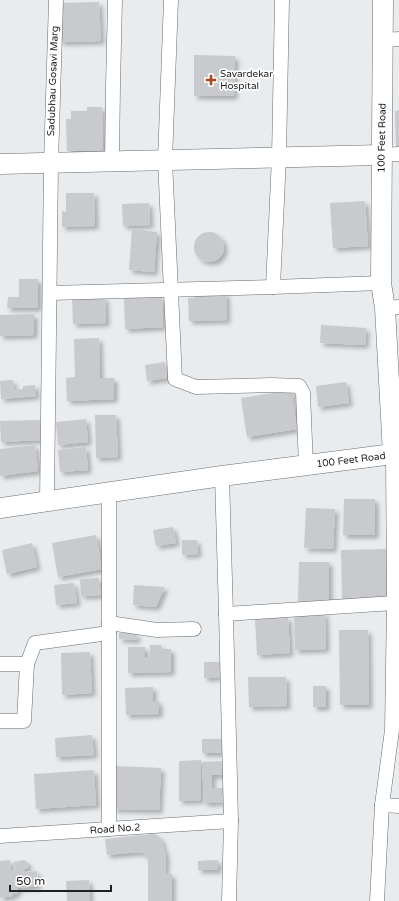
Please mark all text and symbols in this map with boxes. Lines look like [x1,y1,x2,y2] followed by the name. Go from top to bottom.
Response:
[45,26,61,136] street label: Sadubhau Gosavi Marg
[220,68,273,92] place label: Savardekar Hospital
[205,74,217,86] marker: Savardekar Hospital
[375,103,389,173] street label: 100 Feet Road
[316,450,386,470] street label: 100 Feet Road
[89,821,141,837] street label: Road No.2
[10,867,111,893] scale bar
[16,874,45,888] text: 50 m

